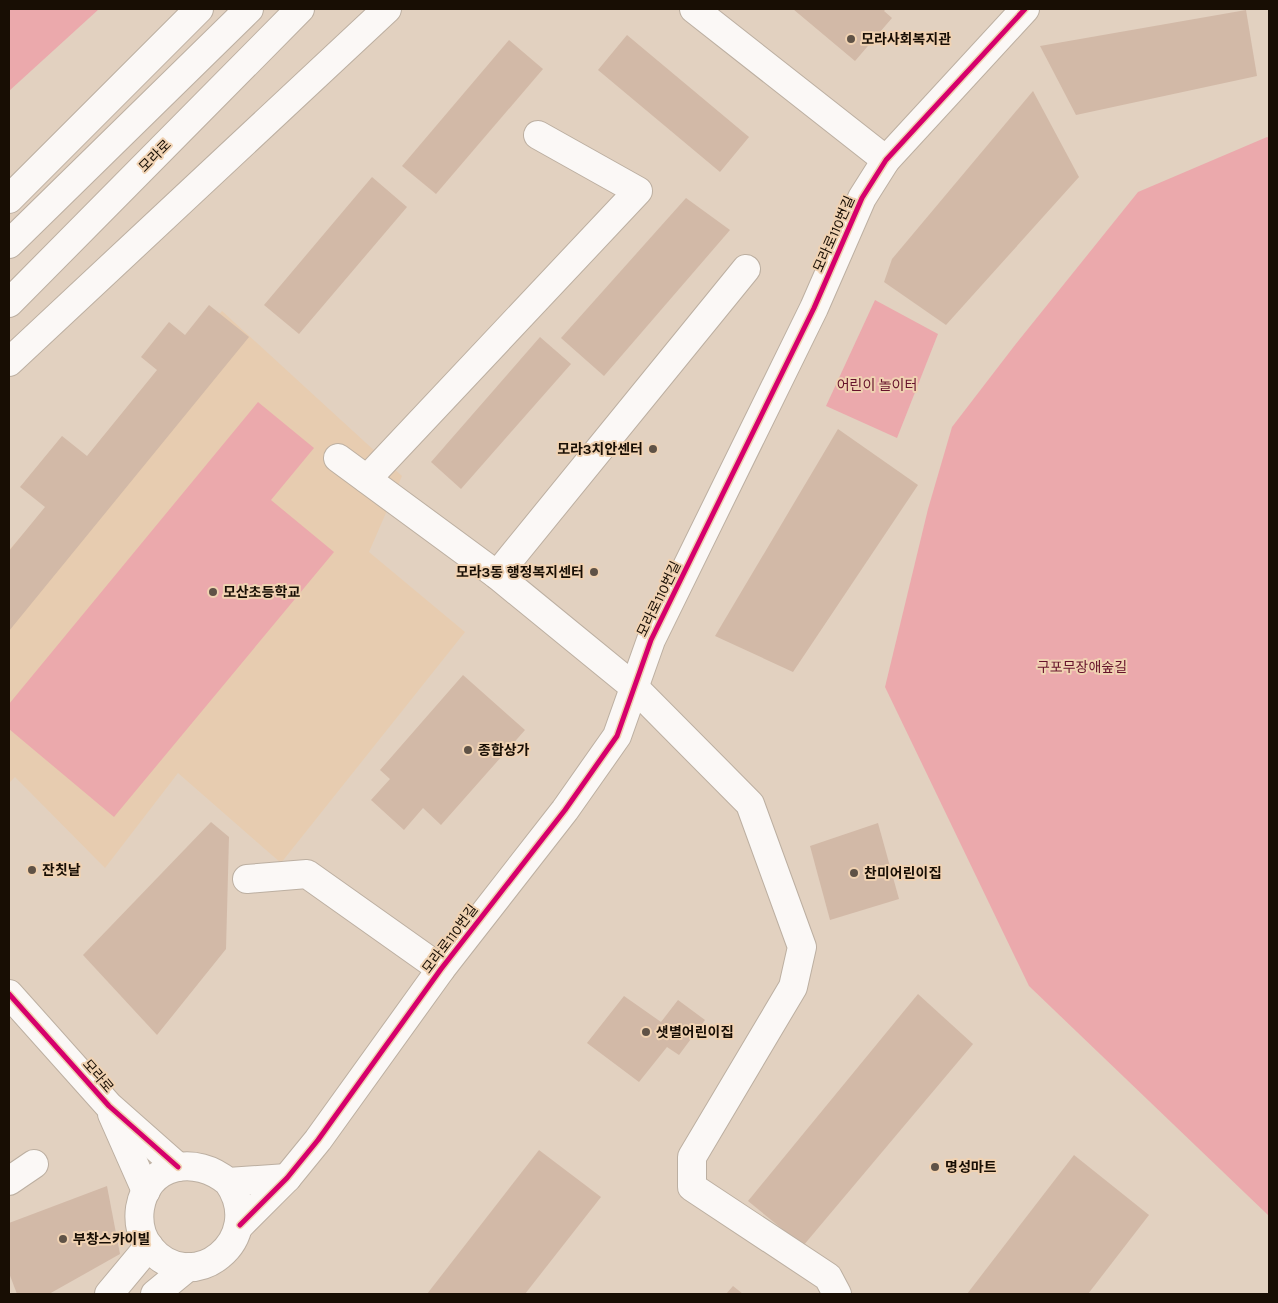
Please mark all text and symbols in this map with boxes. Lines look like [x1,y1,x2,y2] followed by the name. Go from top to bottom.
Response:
[861,31,951,48] place label: 모라사회복지관
[845,33,857,45] marker: 모라사회복지관
[135,136,175,176] street label: 모라로
[810,193,858,275] street label: 모라로110번길
[837,377,917,394] park label: 어린이 놀이터
[557,441,643,458] place label: 모라3치안센터
[647,443,659,455] marker: 모라3치안센터
[633,558,685,640] street label: 모라로110번길
[456,564,584,581] place label: 모라3동 행정복지센터
[588,566,600,578] marker: 모라3동 행정복지센터
[223,584,300,601] place label: 모산초등학교
[207,586,219,598] marker: 모산초등학교
[1037,659,1127,676] park label: 구포무장애숲길
[478,742,530,759] place label: 종합상가
[462,744,474,756] marker: 종합상가
[42,862,81,879] place label: 잔칫날
[26,864,38,876] marker: 잔칫날
[864,865,941,882] place label: 찬미어린이집
[848,867,860,879] marker: 찬미어린이집
[419,901,481,977] street label: 모라로110번길
[656,1024,733,1041] place label: 샛별어린이집
[640,1026,652,1038] marker: 샛별어린이집
[79,1056,117,1096] street label: 모라로
[945,1159,997,1176] place label: 명성마트
[929,1161,941,1173] marker: 명성마트
[73,1231,150,1248] place label: 부창스카이빌
[57,1233,69,1245] marker: 부창스카이빌

